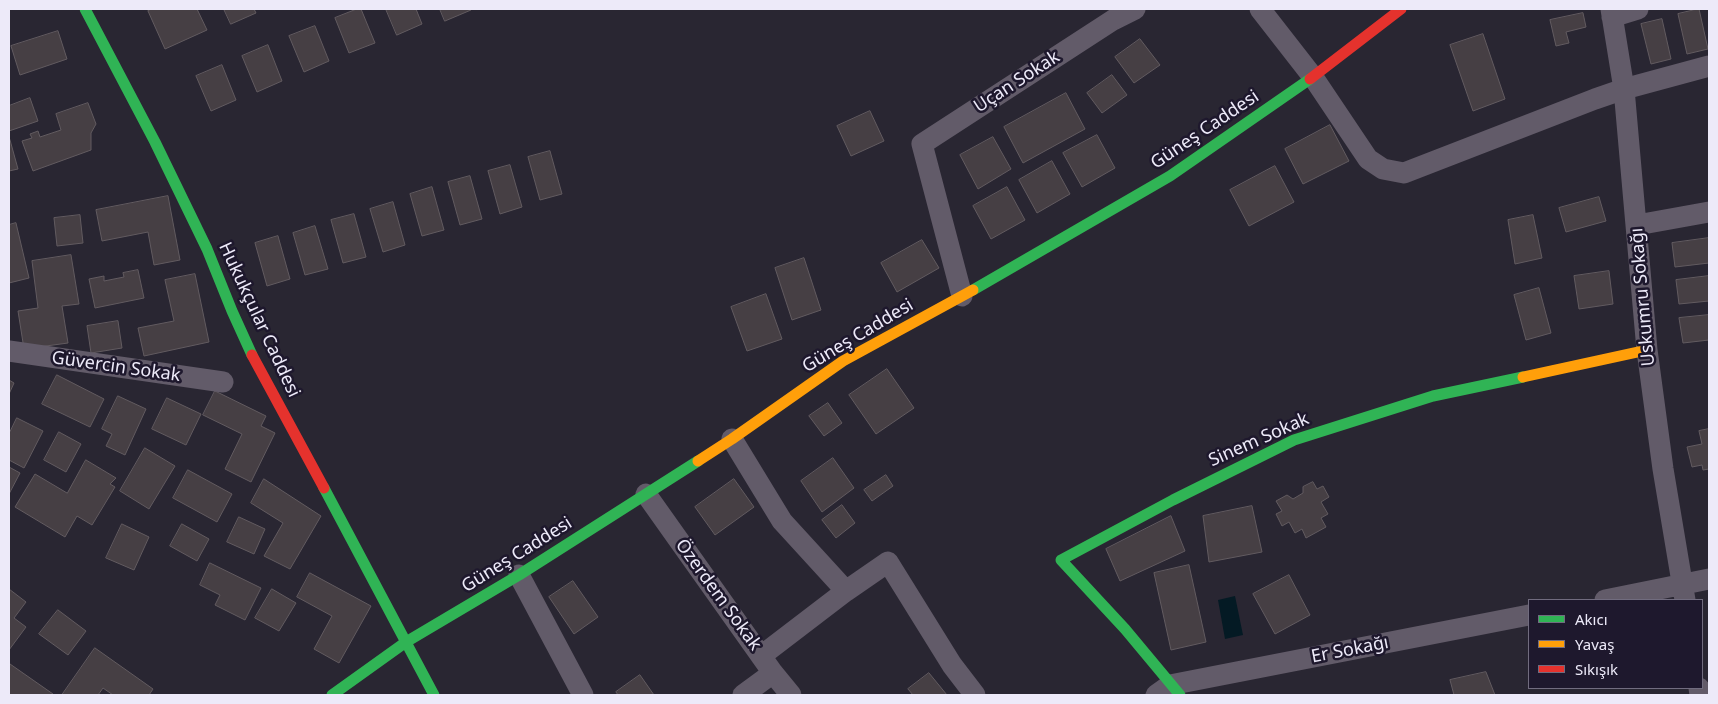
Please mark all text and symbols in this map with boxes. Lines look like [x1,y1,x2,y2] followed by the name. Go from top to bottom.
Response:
[970,46,1064,118] street label: Uçan Sokak
[1147,86,1263,174] street label: Güneş Caddesi
[1626,227,1660,367] street label: Uskumru Sokağı
[214,239,304,401] street label: Hukukçular Caddesi
[799,294,917,378] street label: Güneş Caddesi
[50,347,182,387] street label: Güvercin Sokak
[1206,408,1312,472] street label: Sinem Sokak
[458,512,576,598] street label: Güneş Caddesi
[670,535,766,655] street label: Özerdem Sokak
[1528,599,1703,689] legend
[1575,609,1608,629] text: Akıcı
[1309,632,1391,668] street label: Er Sokağı
[1575,634,1614,654] text: Yavaş
[1575,659,1618,679] text: Sıkışık

